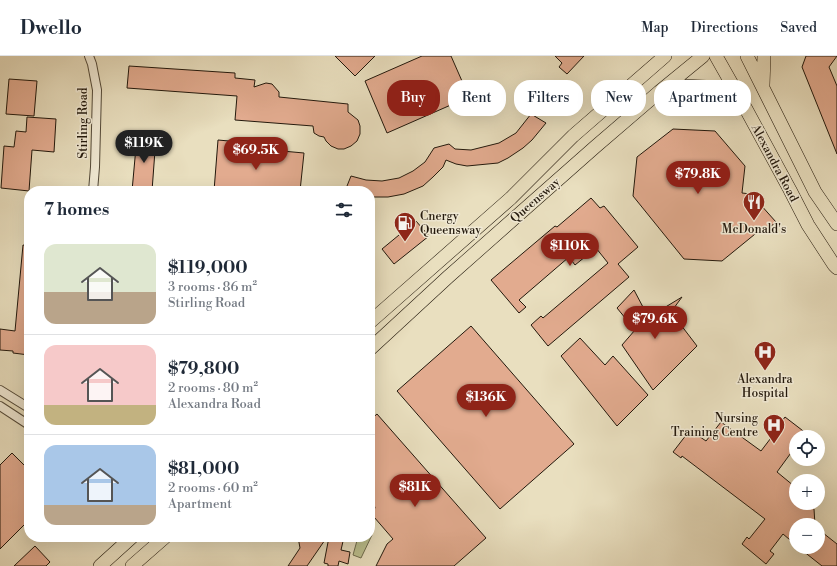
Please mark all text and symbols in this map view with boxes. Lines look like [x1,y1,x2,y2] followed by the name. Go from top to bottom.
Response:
[20,16,82,40] text: Dwello
[641,19,669,37] text: Map
[691,19,758,37] text: Directions
[780,19,817,37] text: Saved
[387,80,440,116] chip: Buy
[448,80,506,116] chip: Rent
[514,80,583,116] chip: Filters
[591,80,646,116] chip: New
[654,80,751,116] chip: Apartment
[76,87,91,159] street label: Stirling Road
[747,121,801,205] street label: Alexandra Road
[116,130,172,164] pin: $119K
[124,135,164,151] text: $119K
[223,137,289,171] pin: $69.5K
[233,142,279,158] text: $69.5K
[665,161,731,195] pin: $79.8K
[675,166,721,182] text: $79.8K
[507,175,563,226] street label: Queensway
[741,189,767,222] restaurant icon: McDonald's
[44,199,109,221] text: 7 homes
[333,199,355,221] icon: filters
[420,209,481,238] place label: Cnergy Queensway
[392,210,418,243] fuel station icon: Cnergy Queensway
[722,222,786,237] place label: McDonald's
[542,233,598,267] pin: $110K
[550,238,590,254] text: $110K
[168,257,248,279] text: $119,000
[76,260,124,308] icon: home
[168,279,257,295] text: 3 rooms · 86 m²
[168,295,245,311] text: Stirling Road
[622,306,688,340] pin: $79.6K
[632,311,678,327] text: $79.6K
[752,339,778,372] hospital icon: Alexandra Hospital
[168,358,239,380] text: $79,800
[76,361,124,409] icon: home
[736,372,794,401] place label: Alexandra Hospital
[168,380,258,396] text: 2 rooms · 80 m²
[458,384,514,418] pin: $136K
[466,389,506,405] text: $136K
[168,396,261,412] text: Alexandra Road
[671,411,759,440] place label: Nursing Training Centre
[761,412,787,445] hospital icon: Nursing Training Centre
[789,430,825,554] map controls
[789,430,825,466] button: locate
[168,458,239,480] text: $81,000
[76,461,124,509] icon: home
[391,474,439,508] pin: $81K
[789,474,825,510] button: +
[399,479,431,495] text: $81K
[168,480,258,496] text: 2 rooms · 60 m²
[168,496,232,512] text: Apartment
[789,518,825,554] button: −

